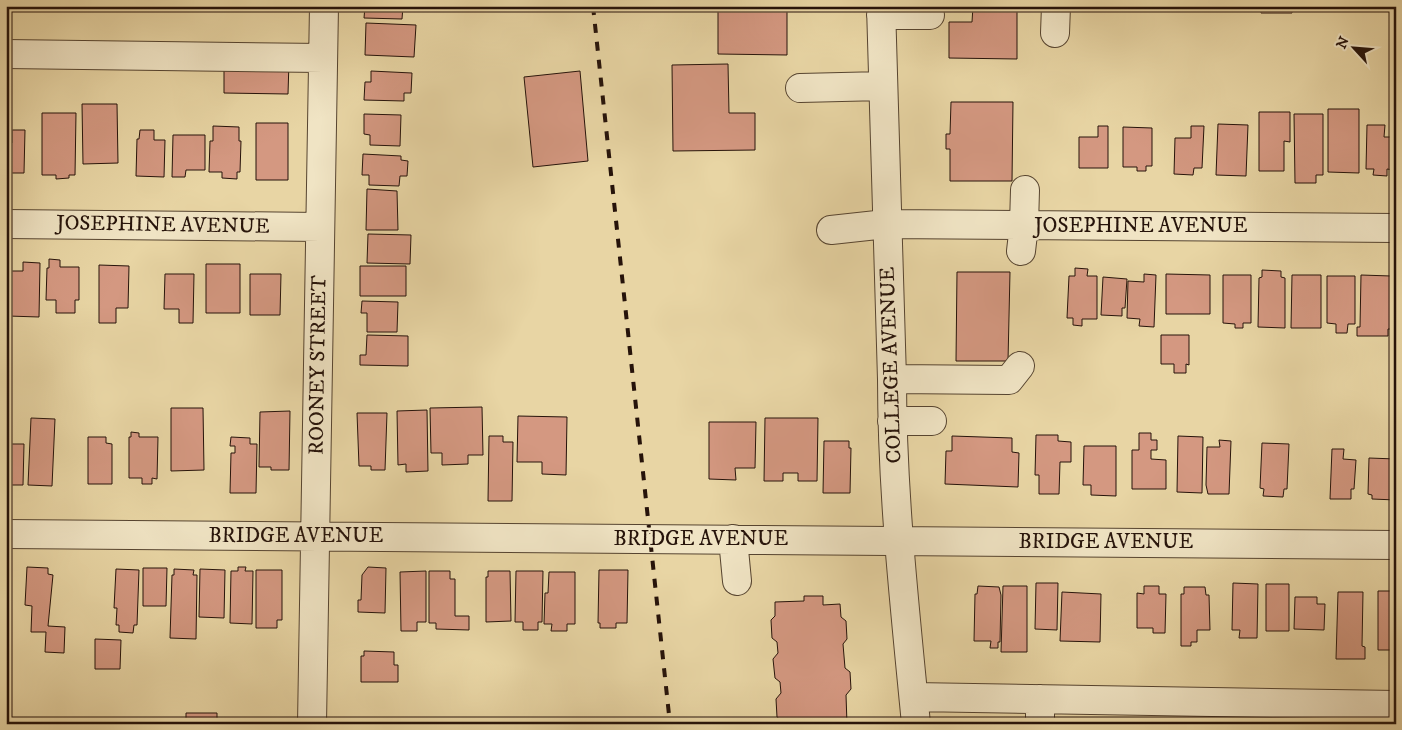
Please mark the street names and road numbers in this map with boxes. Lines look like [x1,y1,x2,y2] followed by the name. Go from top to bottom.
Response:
[54,210,270,240] street label: JOSEPHINE AVENUE
[1032,213,1248,239] street label: JOSEPHINE AVENUE
[875,266,907,464] street label: COLLEGE AVENUE
[303,275,333,455] street label: ROONEY STREET
[209,523,384,549] street label: BRIDGE AVENUE
[614,526,789,552] street label: BRIDGE AVENUE
[1019,529,1194,555] street label: BRIDGE AVENUE

